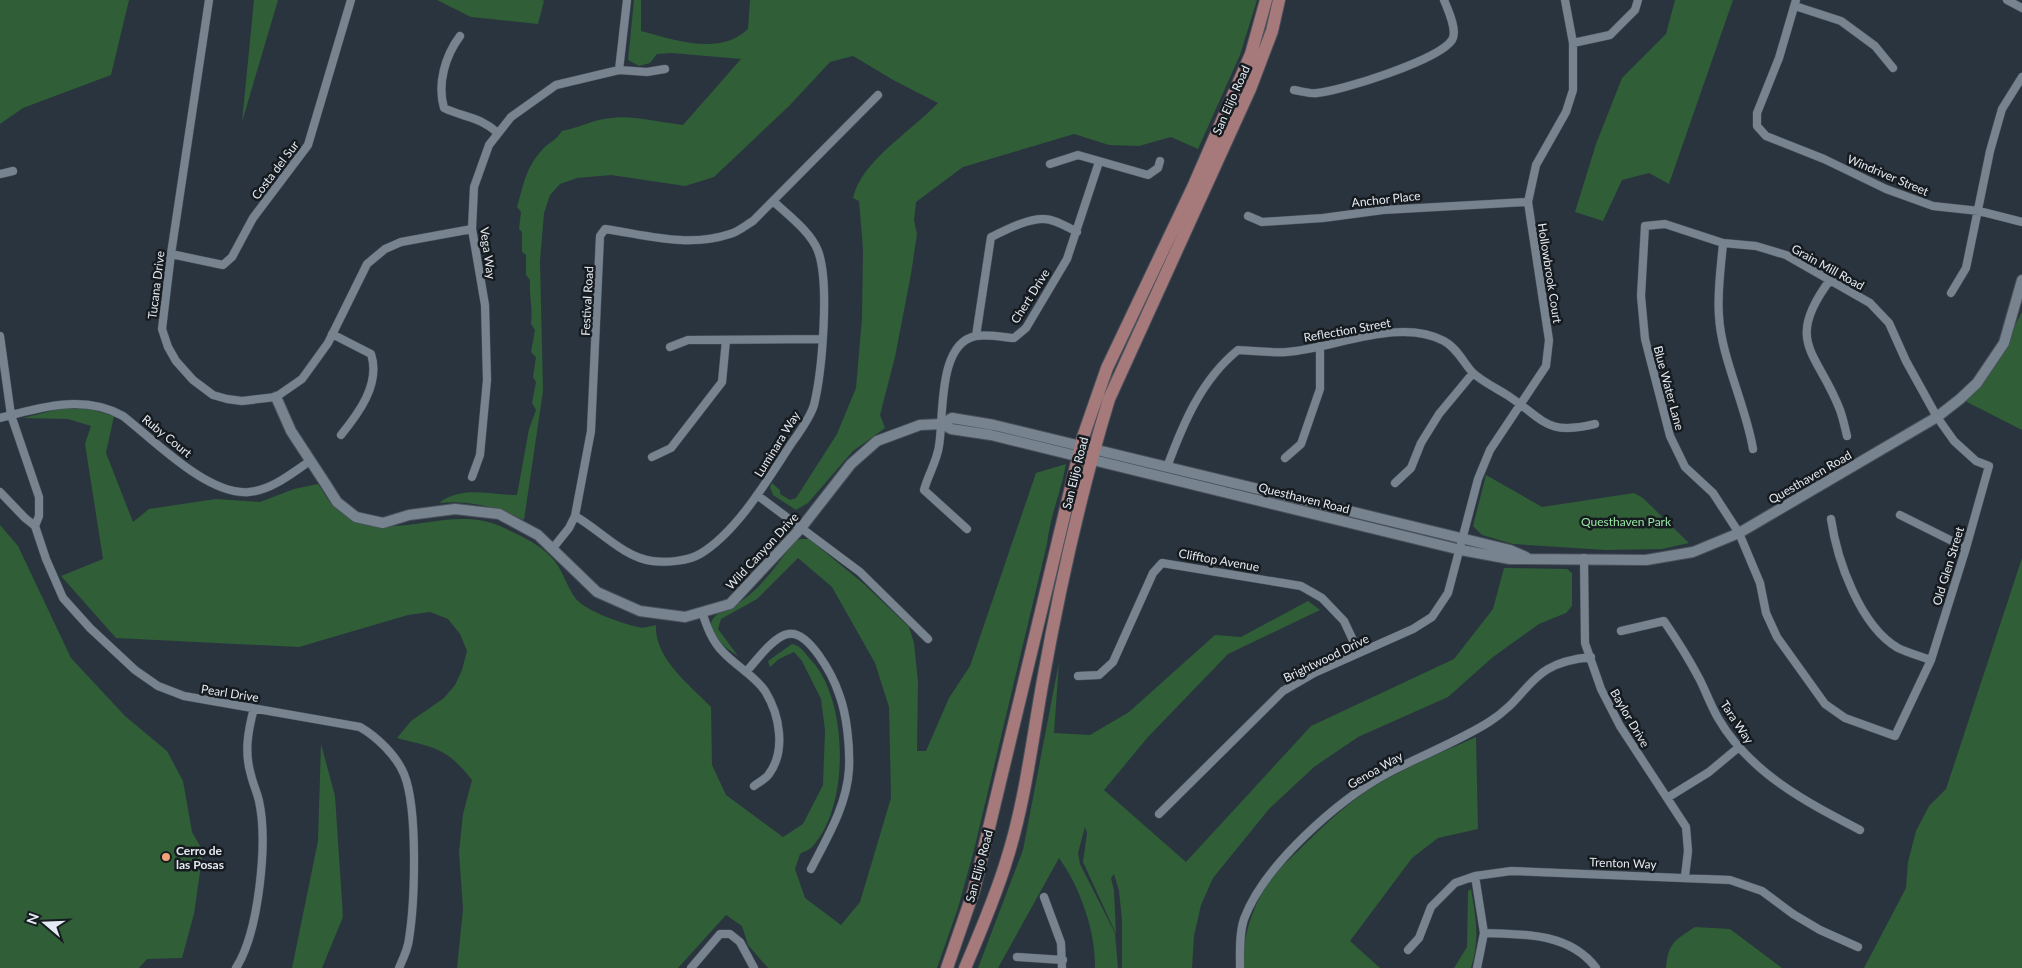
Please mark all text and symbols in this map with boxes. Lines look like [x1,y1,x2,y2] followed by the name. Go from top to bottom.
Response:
[1209,63,1253,137] street label: San Elijo Road
[248,137,302,202] street label: Costa del Sur
[1845,151,1932,199] street label: Windriver Street
[1351,188,1421,210] street label: Anchor Place
[1535,222,1565,325] street label: Hollowbrook Court
[477,226,499,281] street label: Vega Way
[1789,241,1867,293] street label: Grain Mill Road
[144,250,168,320] street label: Tucana Drive
[578,266,596,336] street label: Festival Road
[1007,266,1053,326] street label: Chert Drive
[1302,315,1392,345] street label: Reflection Street
[1650,344,1688,432] street label: Blue Water Lane
[751,408,804,480] street label: Luminara Way
[139,411,195,461] street label: Ruby Court
[1059,435,1091,511] street label: San Elijo Road
[1766,447,1854,507] street label: Questhaven Road
[1257,479,1351,517] street label: Questhaven Road
[723,509,801,593] street label: Wild Canyon Drive
[1581,514,1672,529] park label: Questhaven Park
[1929,524,1967,607] street label: Old Glen Street
[1178,546,1260,574] street label: Clifftop Avenue
[1281,631,1371,685] street label: Brightwood Drive
[200,681,260,705] street label: Pearl Drive
[1607,686,1653,750] street label: Baylor Drive
[1717,698,1757,747] street label: Tara Way
[1345,748,1406,792] street label: Genoa Way
[962,828,996,904] street label: San Elijo Road
[176,843,224,872] place label: Cerro de las Posas
[160,851,172,863] marker: Cerro de las Posas
[1589,854,1658,872] street label: Trenton Way
[20,898,70,948] north arrow
[22,911,42,926] text: N

